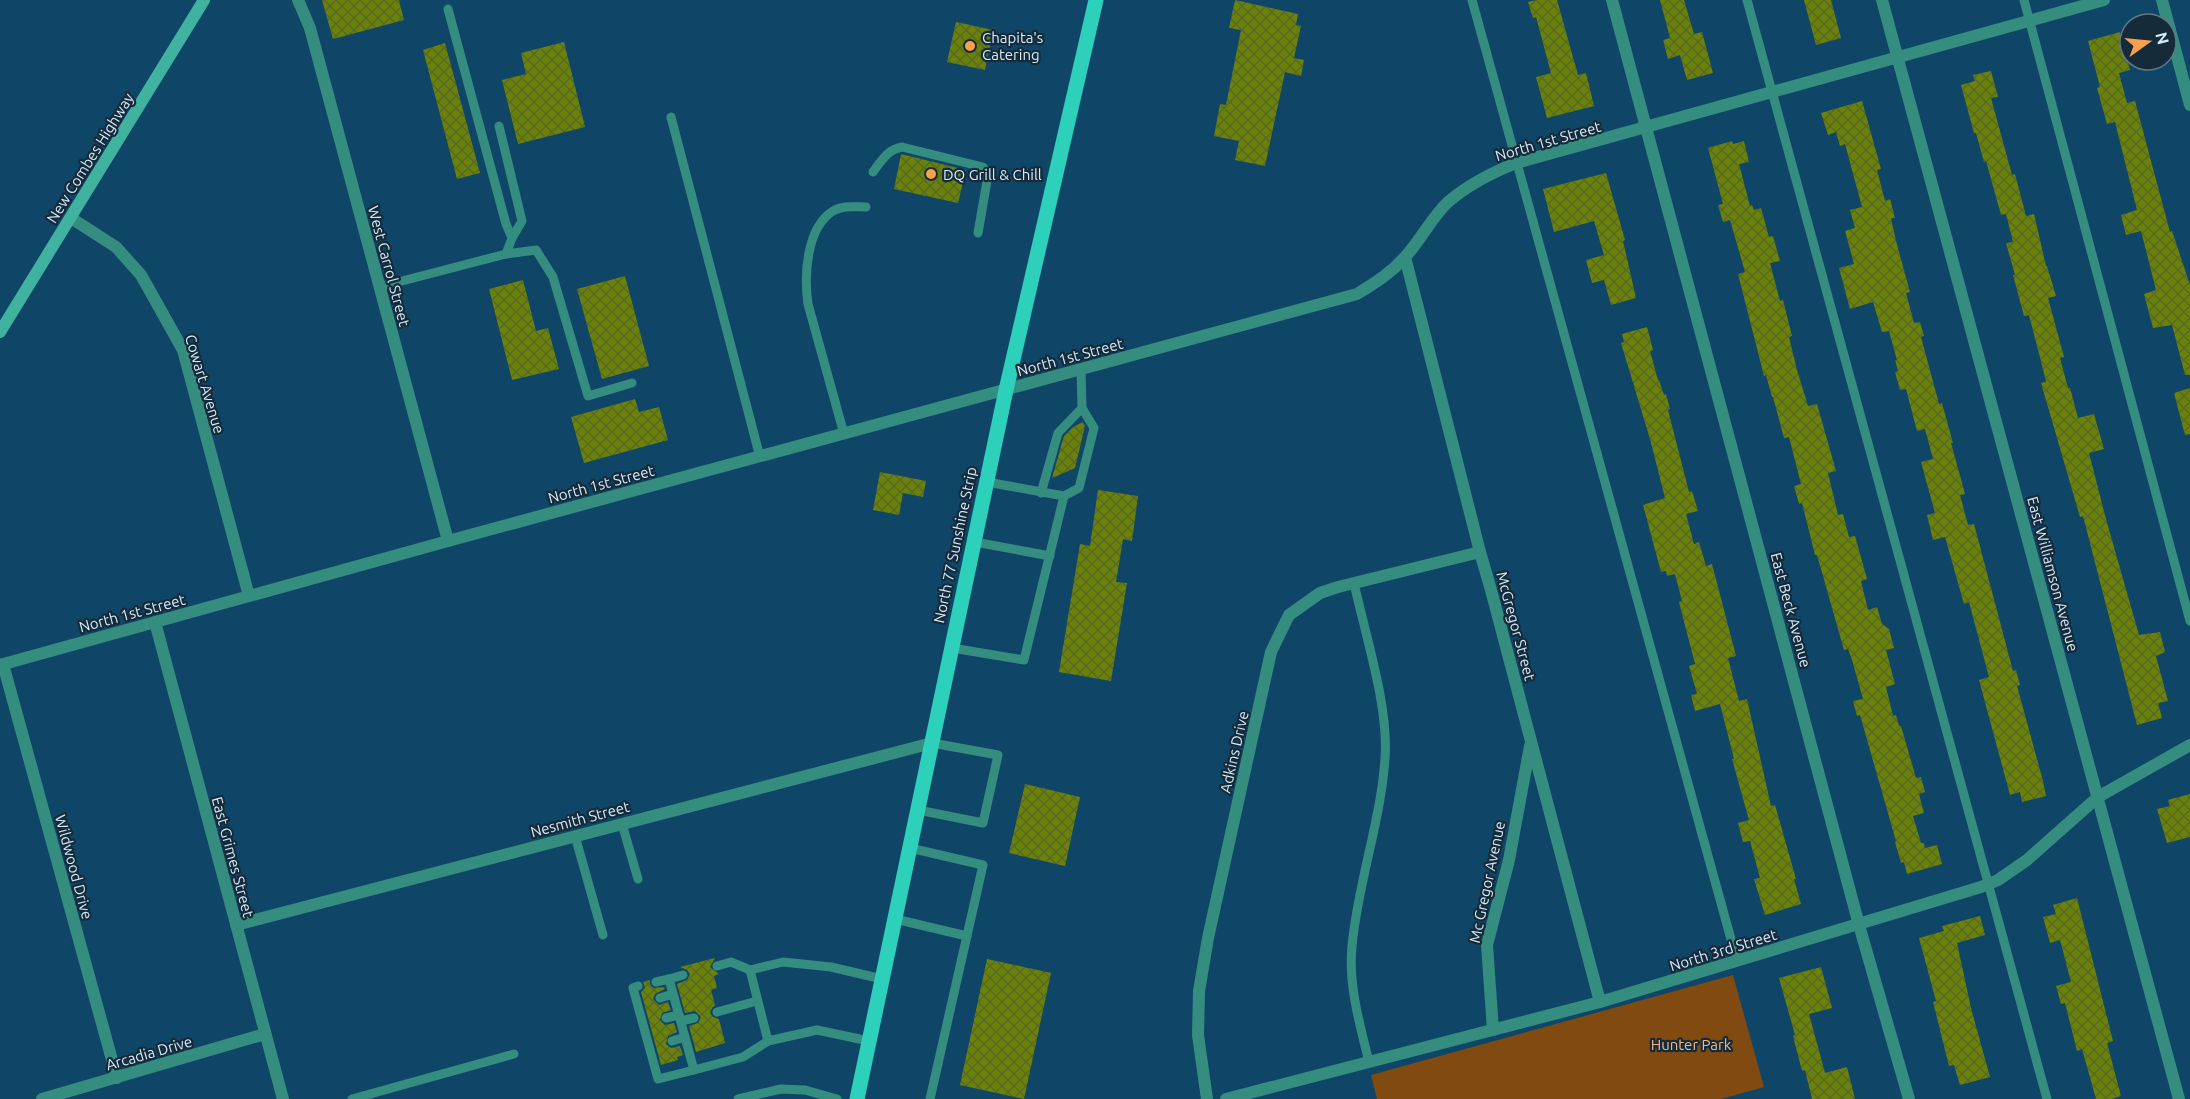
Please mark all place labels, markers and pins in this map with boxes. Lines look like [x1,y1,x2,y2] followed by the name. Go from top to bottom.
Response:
[982,29,1043,63] place label: Chapita's Catering
[963,39,977,53] marker: Chapita's Catering
[943,166,1042,183] place label: DQ Grill & Chill
[924,167,938,181] marker: DQ Grill & Chill

